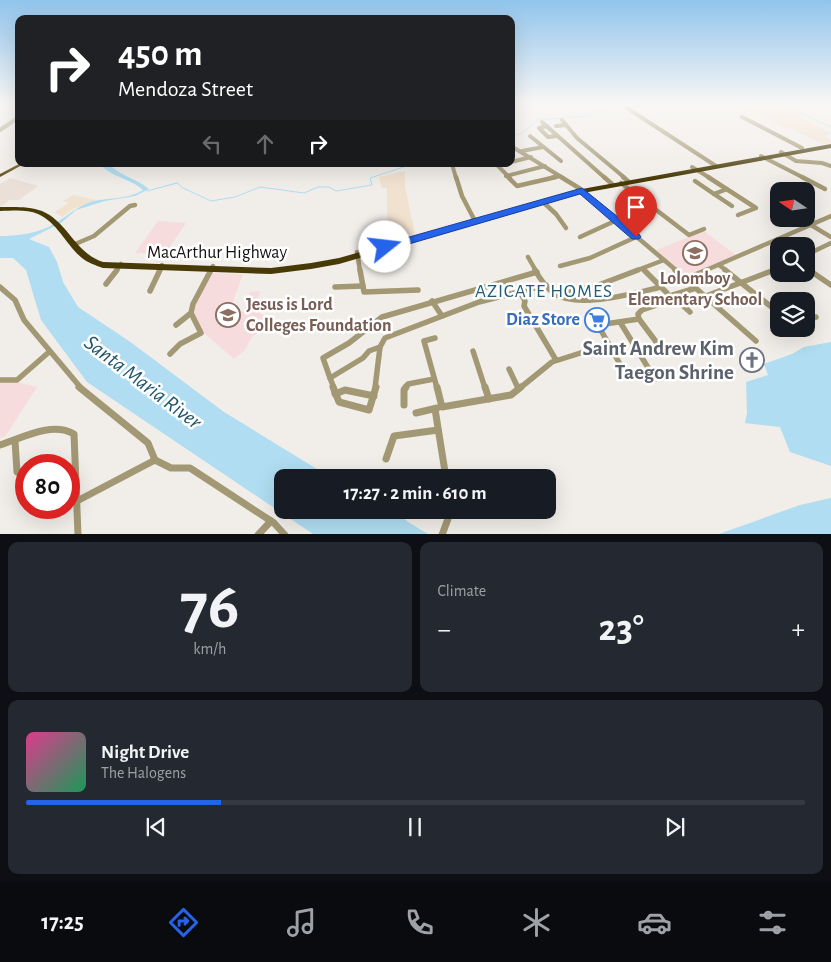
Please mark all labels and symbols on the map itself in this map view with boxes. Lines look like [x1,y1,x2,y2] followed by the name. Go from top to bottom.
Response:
[770,182,815,228] north arrow
[615,186,657,237] pin
[358,220,410,272] position arrow
[682,240,708,266] school or university icon: Lolomboy Elementary School
[147,244,287,262] street label: MacArthur Highway
[628,270,762,309] place label: Lolomboy Elementary School
[475,282,613,301] district label: AZICATE HOMES
[246,296,391,335] place label: Jesus is Lord Colleges Foundation
[215,302,241,328] school or university icon: Jesus is Lord Colleges Foundation
[584,307,610,333] supermarket icon: Diaz Store
[506,311,580,329] place label: Diaz Store
[80,331,206,434] water label: Santa Maria River
[583,338,734,383] place label: Saint Andrew Kim Taegon Shrine
[739,347,765,373] church icon: Saint Andrew Kim Taegon Shrine
[15,454,80,519] speed limit sign: 80

